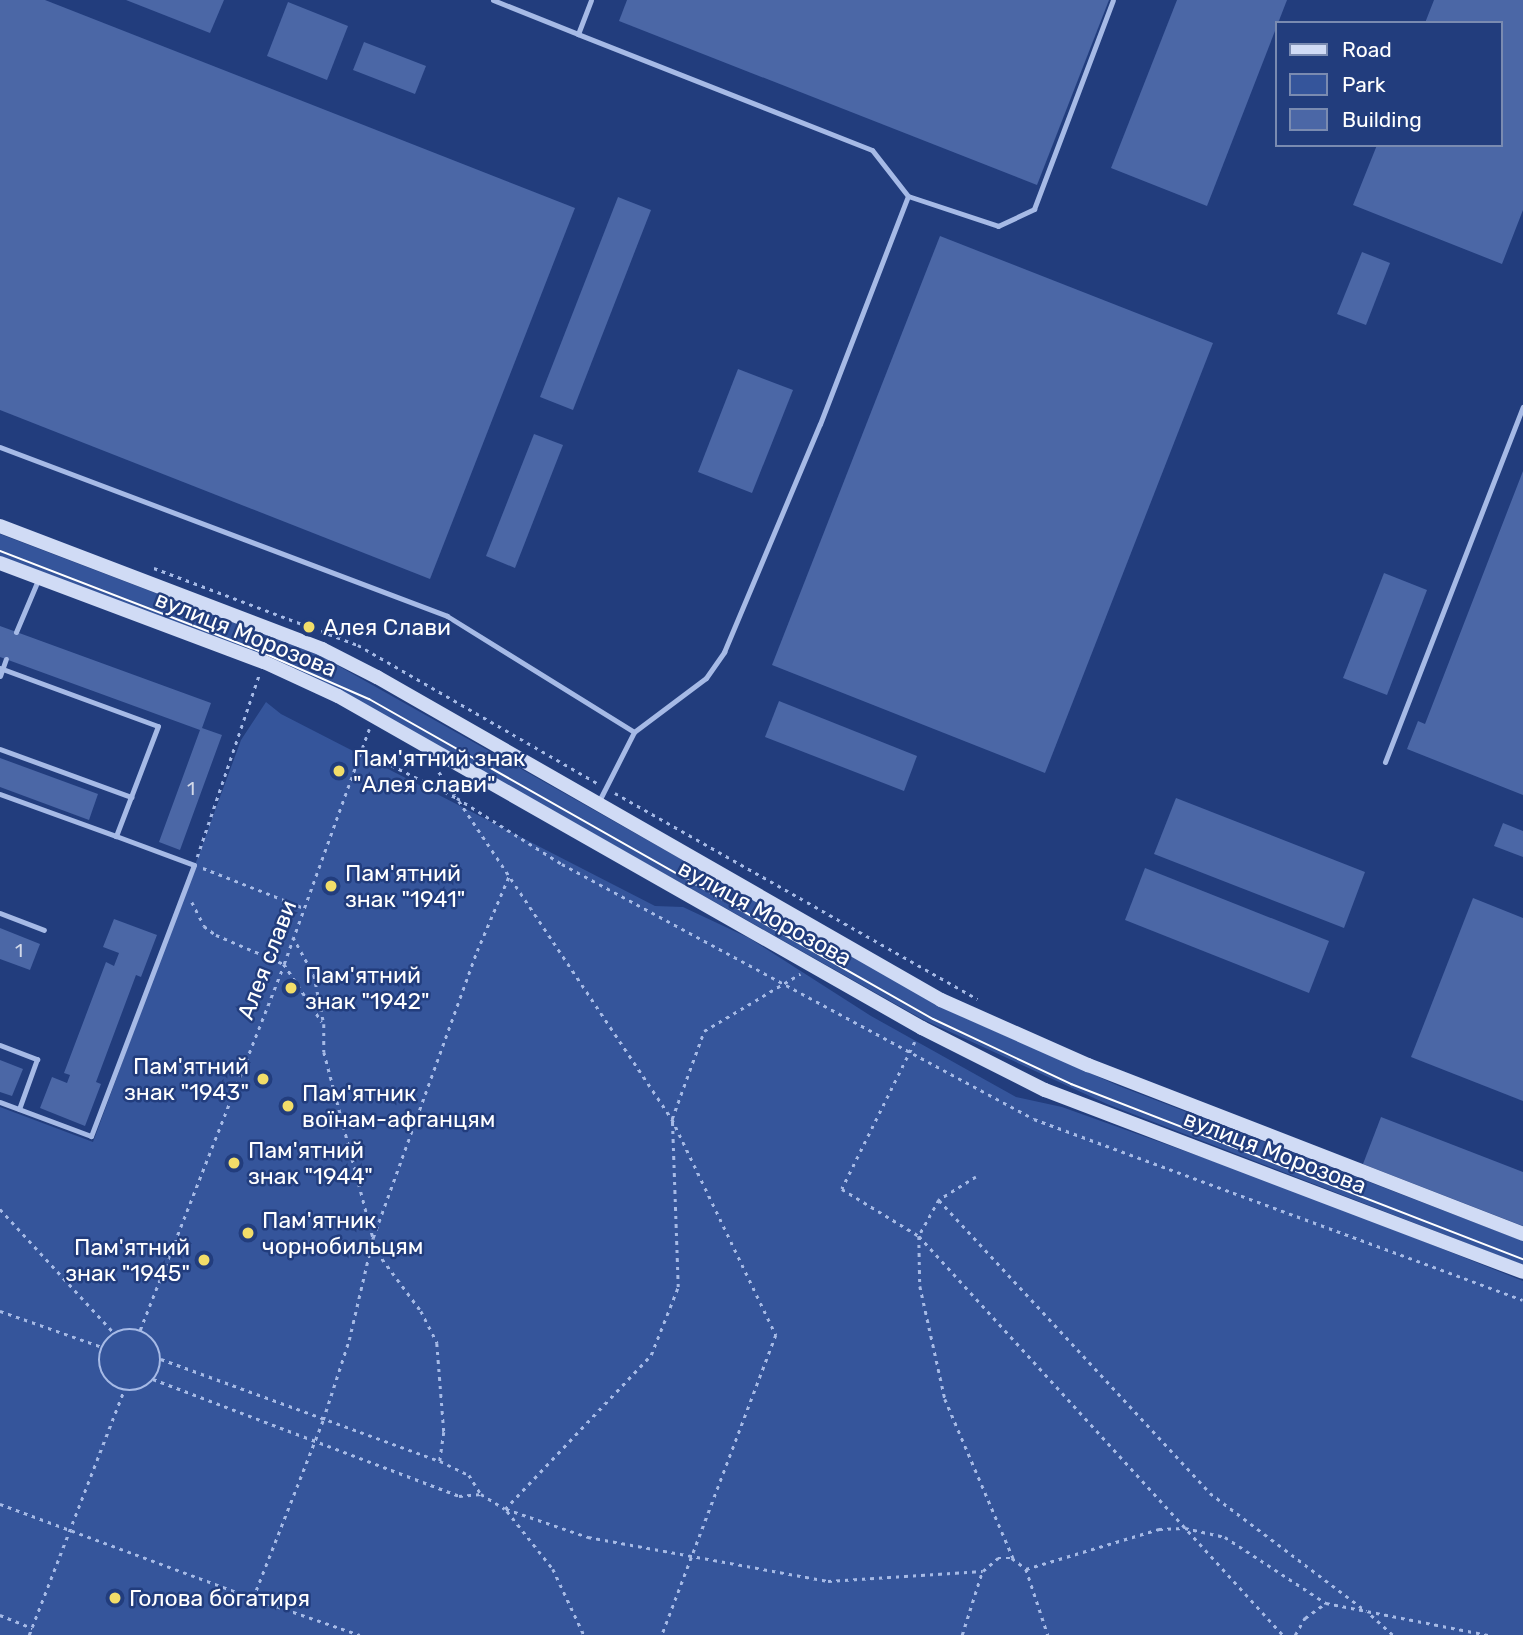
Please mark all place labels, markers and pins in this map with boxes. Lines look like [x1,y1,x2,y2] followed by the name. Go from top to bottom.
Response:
[323,613,451,641] place label: Aлея Слави
[301,619,317,635] marker: Aлея Слави
[353,744,525,798] place label: Пам'ятний знак "Алея слави"
[331,763,347,779] marker: Пам'ятний знак "Алея слави"
[345,859,465,913] place label: Пам'ятний знак "1941"
[323,878,339,894] marker: Пам'ятний знак "1941"
[305,961,430,1015] place label: Пам'ятний знак "1942"
[283,980,299,996] marker: Пам'ятний знак "1942"
[124,1052,249,1106] place label: Пам'ятний знак "1943"
[255,1071,271,1087] marker: Пам'ятний знак "1943"
[302,1079,495,1133] place label: Пам'ятник воїнам-афганцям
[280,1098,296,1114] marker: Пам'ятник воїнам-афганцям
[248,1136,373,1190] place label: Пам'ятний знак "1944"
[226,1155,242,1171] marker: Пам'ятний знак "1944"
[262,1206,423,1260] place label: Пам'ятник чорнобильцям
[240,1225,256,1241] marker: Пам'ятник чорнобильцям
[65,1233,190,1287] place label: Пам'ятний знак "1945"
[196,1252,212,1268] marker: Пам'ятний знак "1945"
[129,1584,310,1612] place label: Голова богатиря
[107,1590,123,1606] marker: Голова богатиря

